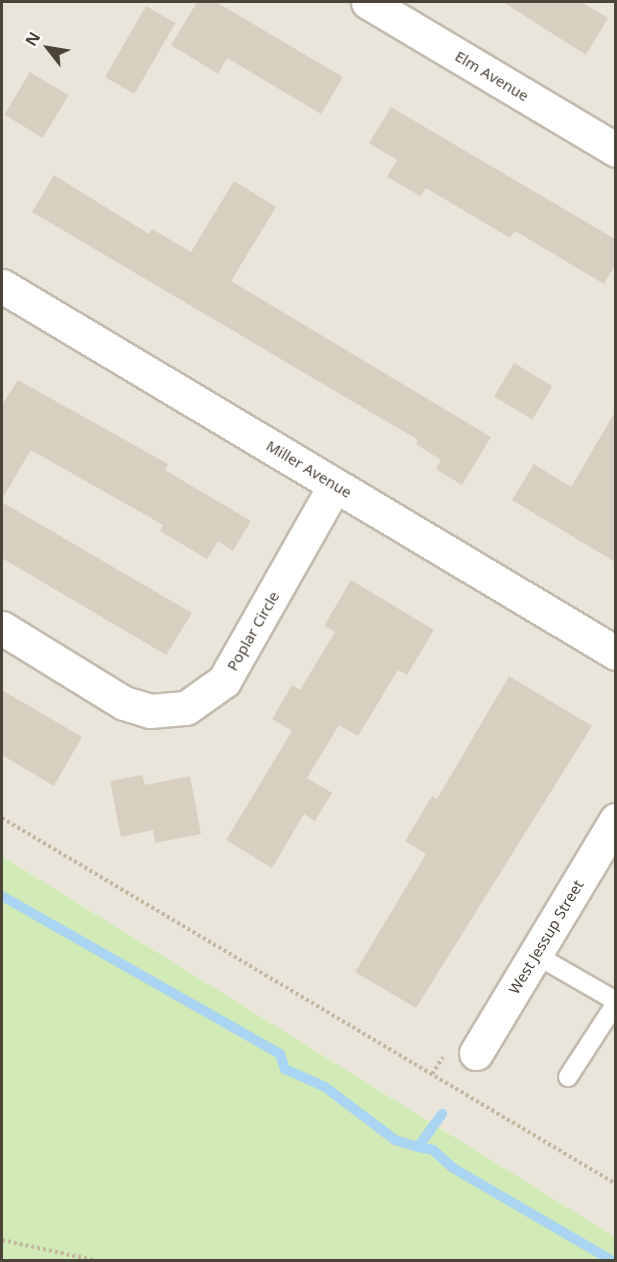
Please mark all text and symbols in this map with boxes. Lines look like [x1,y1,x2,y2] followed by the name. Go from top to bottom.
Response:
[18,18,78,78] north arrow
[20,27,45,50] text: N
[452,47,532,105] street label: Elm Avenue
[263,436,355,502] street label: Miller Avenue
[223,588,283,674] street label: Poplar Circle
[505,877,587,997] street label: West Jessup Street

